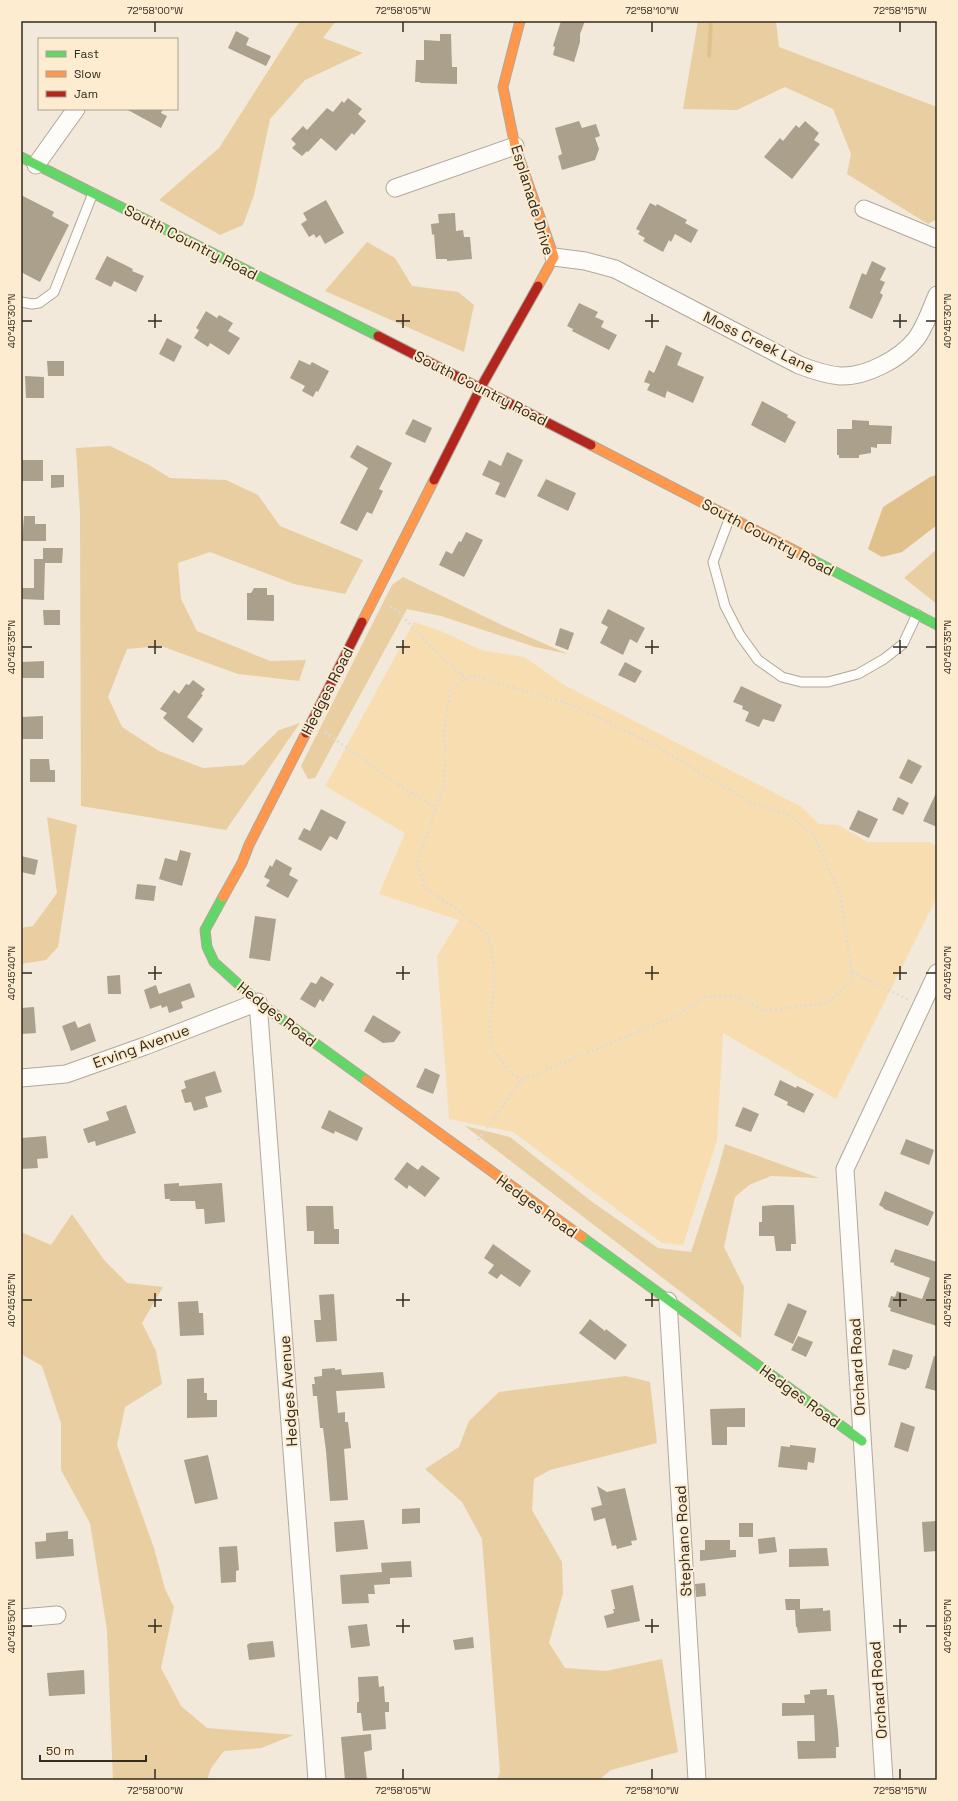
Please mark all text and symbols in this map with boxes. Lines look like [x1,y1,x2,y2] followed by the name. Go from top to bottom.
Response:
[127,4,183,17] text: 72°58'00"W
[375,4,431,17] text: 72°58'05"W
[625,4,679,17] text: 72°58'10"W
[873,4,927,17] text: 72°58'15"W
[38,38,178,110] legend
[74,46,99,62] text: Fast
[74,66,101,82] text: Slow
[74,86,98,102] text: Jam
[507,143,559,258] street label: Esplanade Drive
[121,200,261,284] street label: South Country Road
[5,294,18,348] text: 40°45'30"N
[941,294,954,348] text: 40°45'30"N
[700,307,818,377] street label: Moss Creek Lane
[411,346,551,430] street label: South Country Road
[699,494,837,580] street label: South Country Road
[5,620,18,674] text: 40°45'35"N
[941,620,954,674] text: 40°45'35"N
[297,644,357,738] street label: Hedges Road
[5,946,18,1000] text: 40°45'40"N
[941,946,954,1000] text: 40°45'40"N
[234,977,320,1051] street label: Hedges Road
[90,1020,192,1072] street label: Erving Avenue
[493,1170,581,1242] street label: Hedges Road
[5,1273,18,1327] text: 40°45'45"N
[941,1273,954,1327] text: 40°45'45"N
[845,1318,869,1416] street label: Orchard Road
[275,1335,301,1447] street label: Hedges Avenue
[756,1360,844,1432] street label: Hedges Road
[671,1485,695,1597] street label: Stephano Road
[5,1599,18,1653] text: 40°45'50"N
[941,1599,954,1653] text: 40°45'50"N
[865,1640,891,1740] street label: Orchard Road
[40,1737,146,1763] scale bar
[46,1743,74,1759] text: 50 m
[127,1784,183,1797] text: 72°58'00"W
[375,1784,431,1797] text: 72°58'05"W
[625,1784,679,1797] text: 72°58'10"W
[873,1784,927,1797] text: 72°58'15"W

